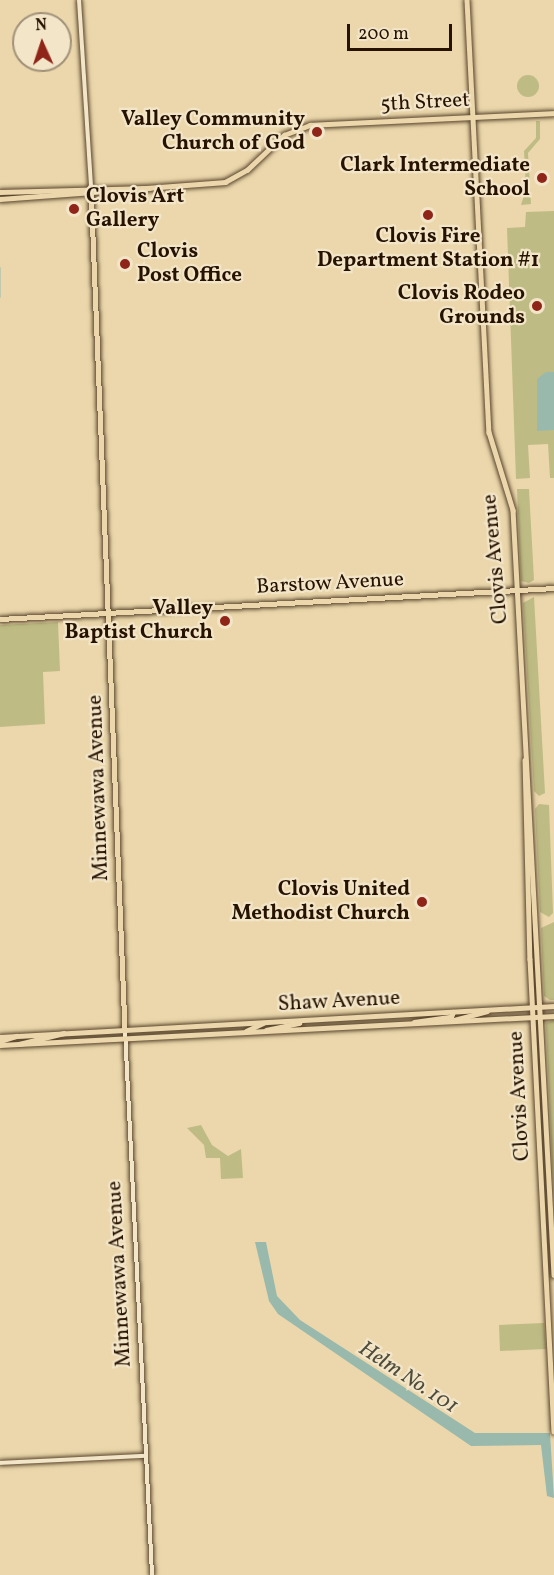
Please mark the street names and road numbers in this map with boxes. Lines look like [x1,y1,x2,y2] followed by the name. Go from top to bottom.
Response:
[380,88,470,118] street label: 5th Street
[478,493,514,625] street label: Clovis Avenue
[255,568,405,600] street label: Barstow Avenue
[83,694,115,882] street label: Minnewawa Avenue
[277,986,401,1018] street label: Shaw Avenue
[504,1030,536,1162] street label: Clovis Avenue
[103,1180,137,1368] street label: Minnewawa Avenue

